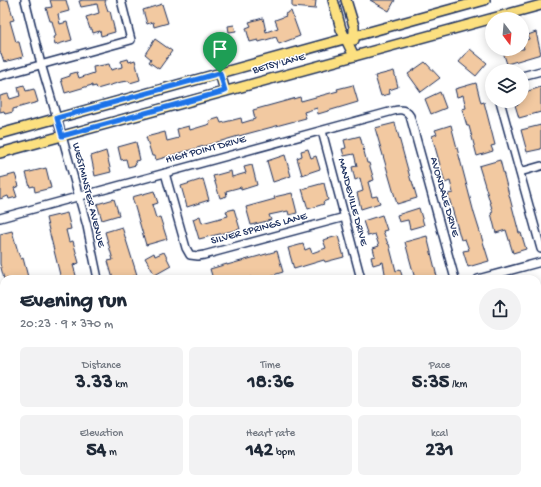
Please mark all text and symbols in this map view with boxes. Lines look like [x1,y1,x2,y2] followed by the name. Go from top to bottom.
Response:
[485,12,529,56] north arrow
[485,12,529,108] map controls
[203,32,237,73] pin
[209,38,231,60] icon: arrive
[250,51,308,77] street label: BETSY LANE
[485,64,529,108] button: layers
[165,133,249,166] street label: HIGH POINT DRIVE
[69,141,107,250] street label: WESTMINSTER AVENUE
[427,156,461,239] street label: AVONDALE DRIVE
[335,157,370,248] street label: MANDEVILLE DRIVE
[210,210,310,248] street label: SILVER SPRINGS LANE
[479,288,521,330] button: share
[20,289,127,315] text: Evening run
[20,317,113,332] text: 20:23 · 9 × 370 m
[82,360,121,372] text: Distance
[260,360,281,372] text: Time
[429,360,450,372] text: Pace
[75,372,113,395] text: 3.33
[248,372,293,395] text: 18:36
[412,372,449,395] text: 5:35
[113,379,128,391] text: km
[449,379,467,391] text: /km
[80,428,123,440] text: Elevation
[246,428,295,440] text: Heart rate
[431,428,448,440] text: kcal
[86,440,106,463] text: 54
[246,440,273,463] text: 142
[425,440,454,463] text: 231
[106,447,117,459] text: m
[273,447,295,459] text: bpm

